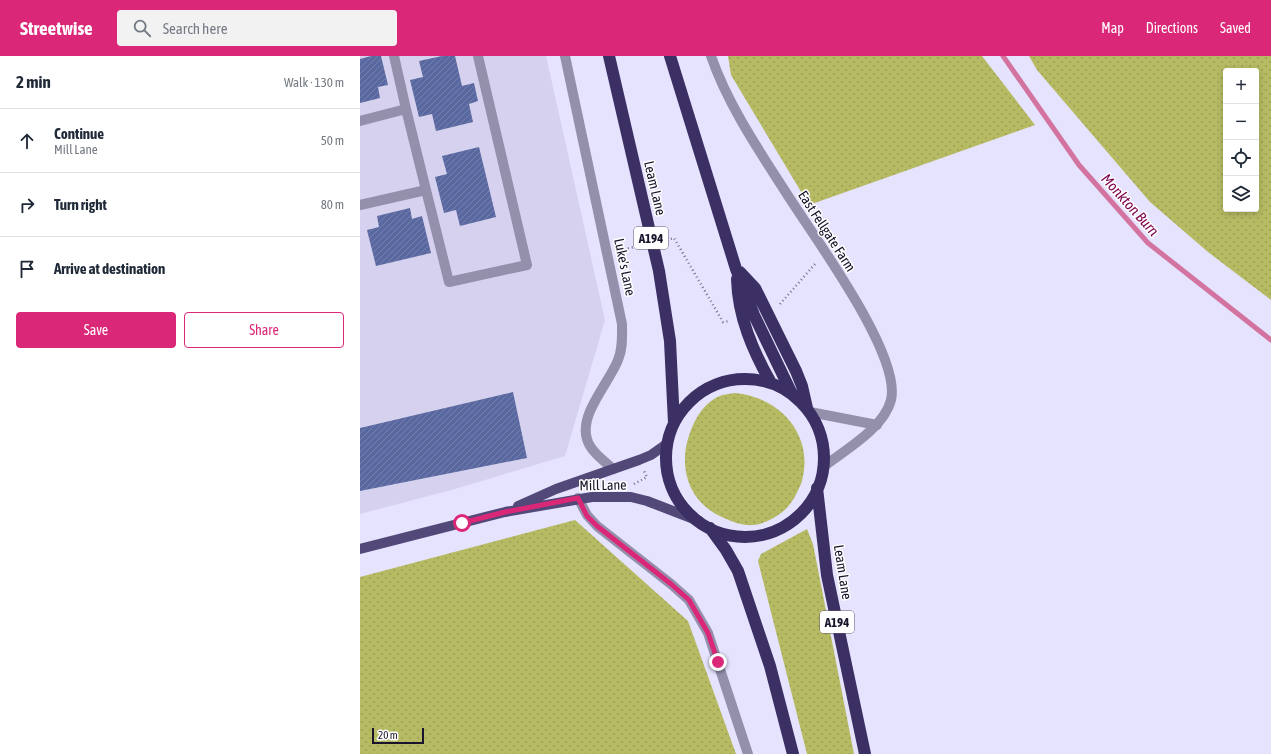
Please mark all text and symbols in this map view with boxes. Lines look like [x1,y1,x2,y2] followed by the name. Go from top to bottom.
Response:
[117,10,397,46] search box
[20,17,93,39] text: Streetwise
[131,17,153,39] icon: search
[163,20,227,37] text: Search here
[1101,20,1124,36] text: Map
[1146,20,1198,36] text: Directions
[1220,20,1251,36] text: Saved
[1223,68,1259,212] map controls
[1223,68,1259,104] button: +
[16,72,51,92] text: 2 min
[284,75,344,90] text: Walk · 130 m
[1223,104,1259,140] button: −
[54,125,104,142] text: Continue
[16,130,38,152] icon: ahead
[321,133,344,148] text: 50 m
[1223,140,1259,176] button: locate
[54,142,98,157] text: Mill Lane
[641,159,669,217] street label: Leam Lane
[1098,170,1163,239] water label: Monkton Burn
[1223,176,1259,212] button: layers
[795,188,859,274] street label: East Fellgate Farm
[16,194,38,216] icon: right
[54,196,107,213] text: Turn right
[321,197,344,212] text: 80 m
[634,227,668,249] road number: A194
[611,237,639,297] street label: Luke's Lane
[16,258,38,280] icon: arrive
[54,260,165,277] text: Arrive at destination
[16,312,176,348] button: Save
[184,312,344,348] button: Share
[579,477,627,493] street label: Mill Lane
[453,514,471,532] route start
[831,543,855,601] street label: Leam Lane
[820,611,854,633] road number: A194
[709,653,727,671] route end
[372,726,424,745] scale bar
[378,729,398,741] text: 20 m

